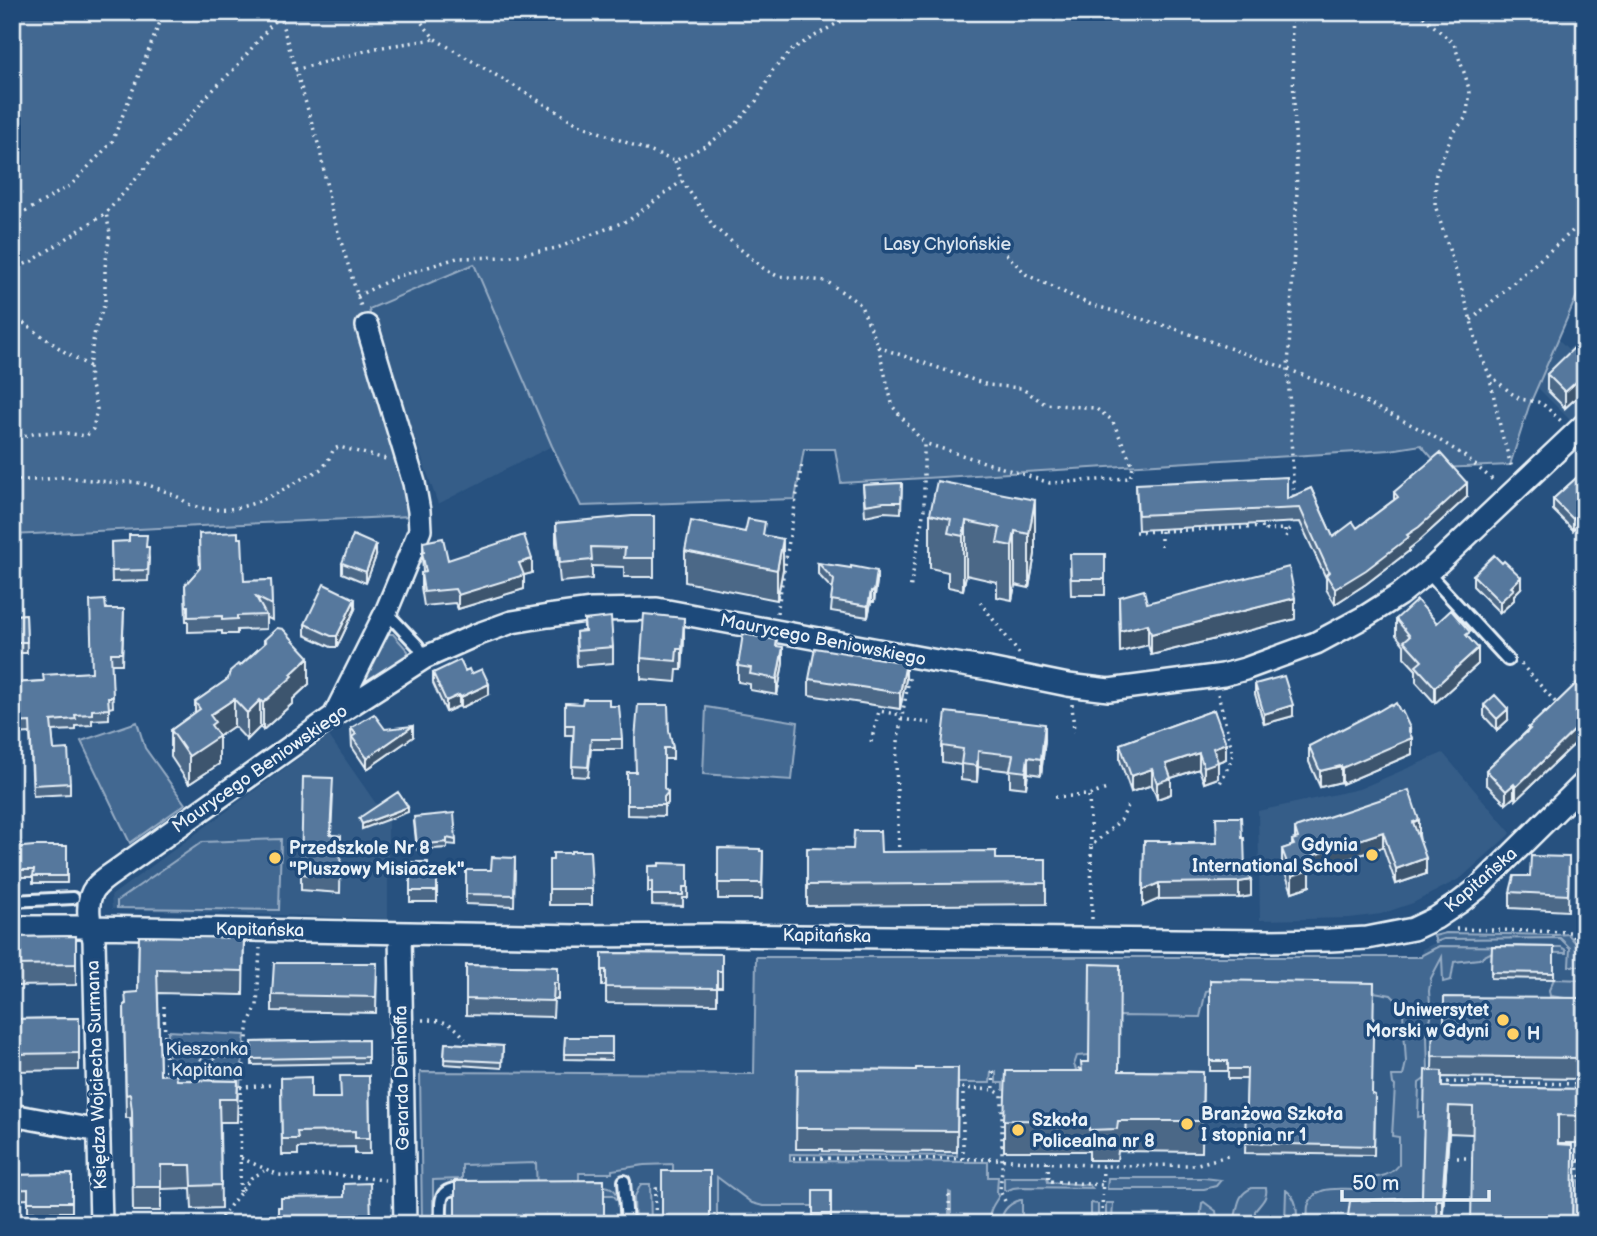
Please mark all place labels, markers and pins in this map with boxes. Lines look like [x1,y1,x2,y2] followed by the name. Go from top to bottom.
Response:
[1192,835,1358,877] place label: Gdynia International School
[289,838,465,880] place label: Przedszkole Nr 8 "Pluszowy Misiaczek"
[1364,847,1380,863] marker: Gdynia International School
[267,850,283,866] marker: Przedszkole Nr 8 "Pluszowy Misiaczek"
[1365,1000,1489,1042] place label: Uniwersytet Morski w Gdyni
[1495,1012,1511,1028] marker: Uniwersytet Morski w Gdyni
[1527,1024,1540,1045] place label: H
[1505,1026,1521,1042] marker: H
[1201,1104,1343,1146] place label: Branżowa Szkoła I stopnia nr 1
[1032,1110,1155,1152] place label: Szkoła Policealna nr 8
[1179,1116,1195,1132] marker: Branżowa Szkoła I stopnia nr 1
[1010,1122,1026,1138] marker: Szkoła Policealna nr 8

